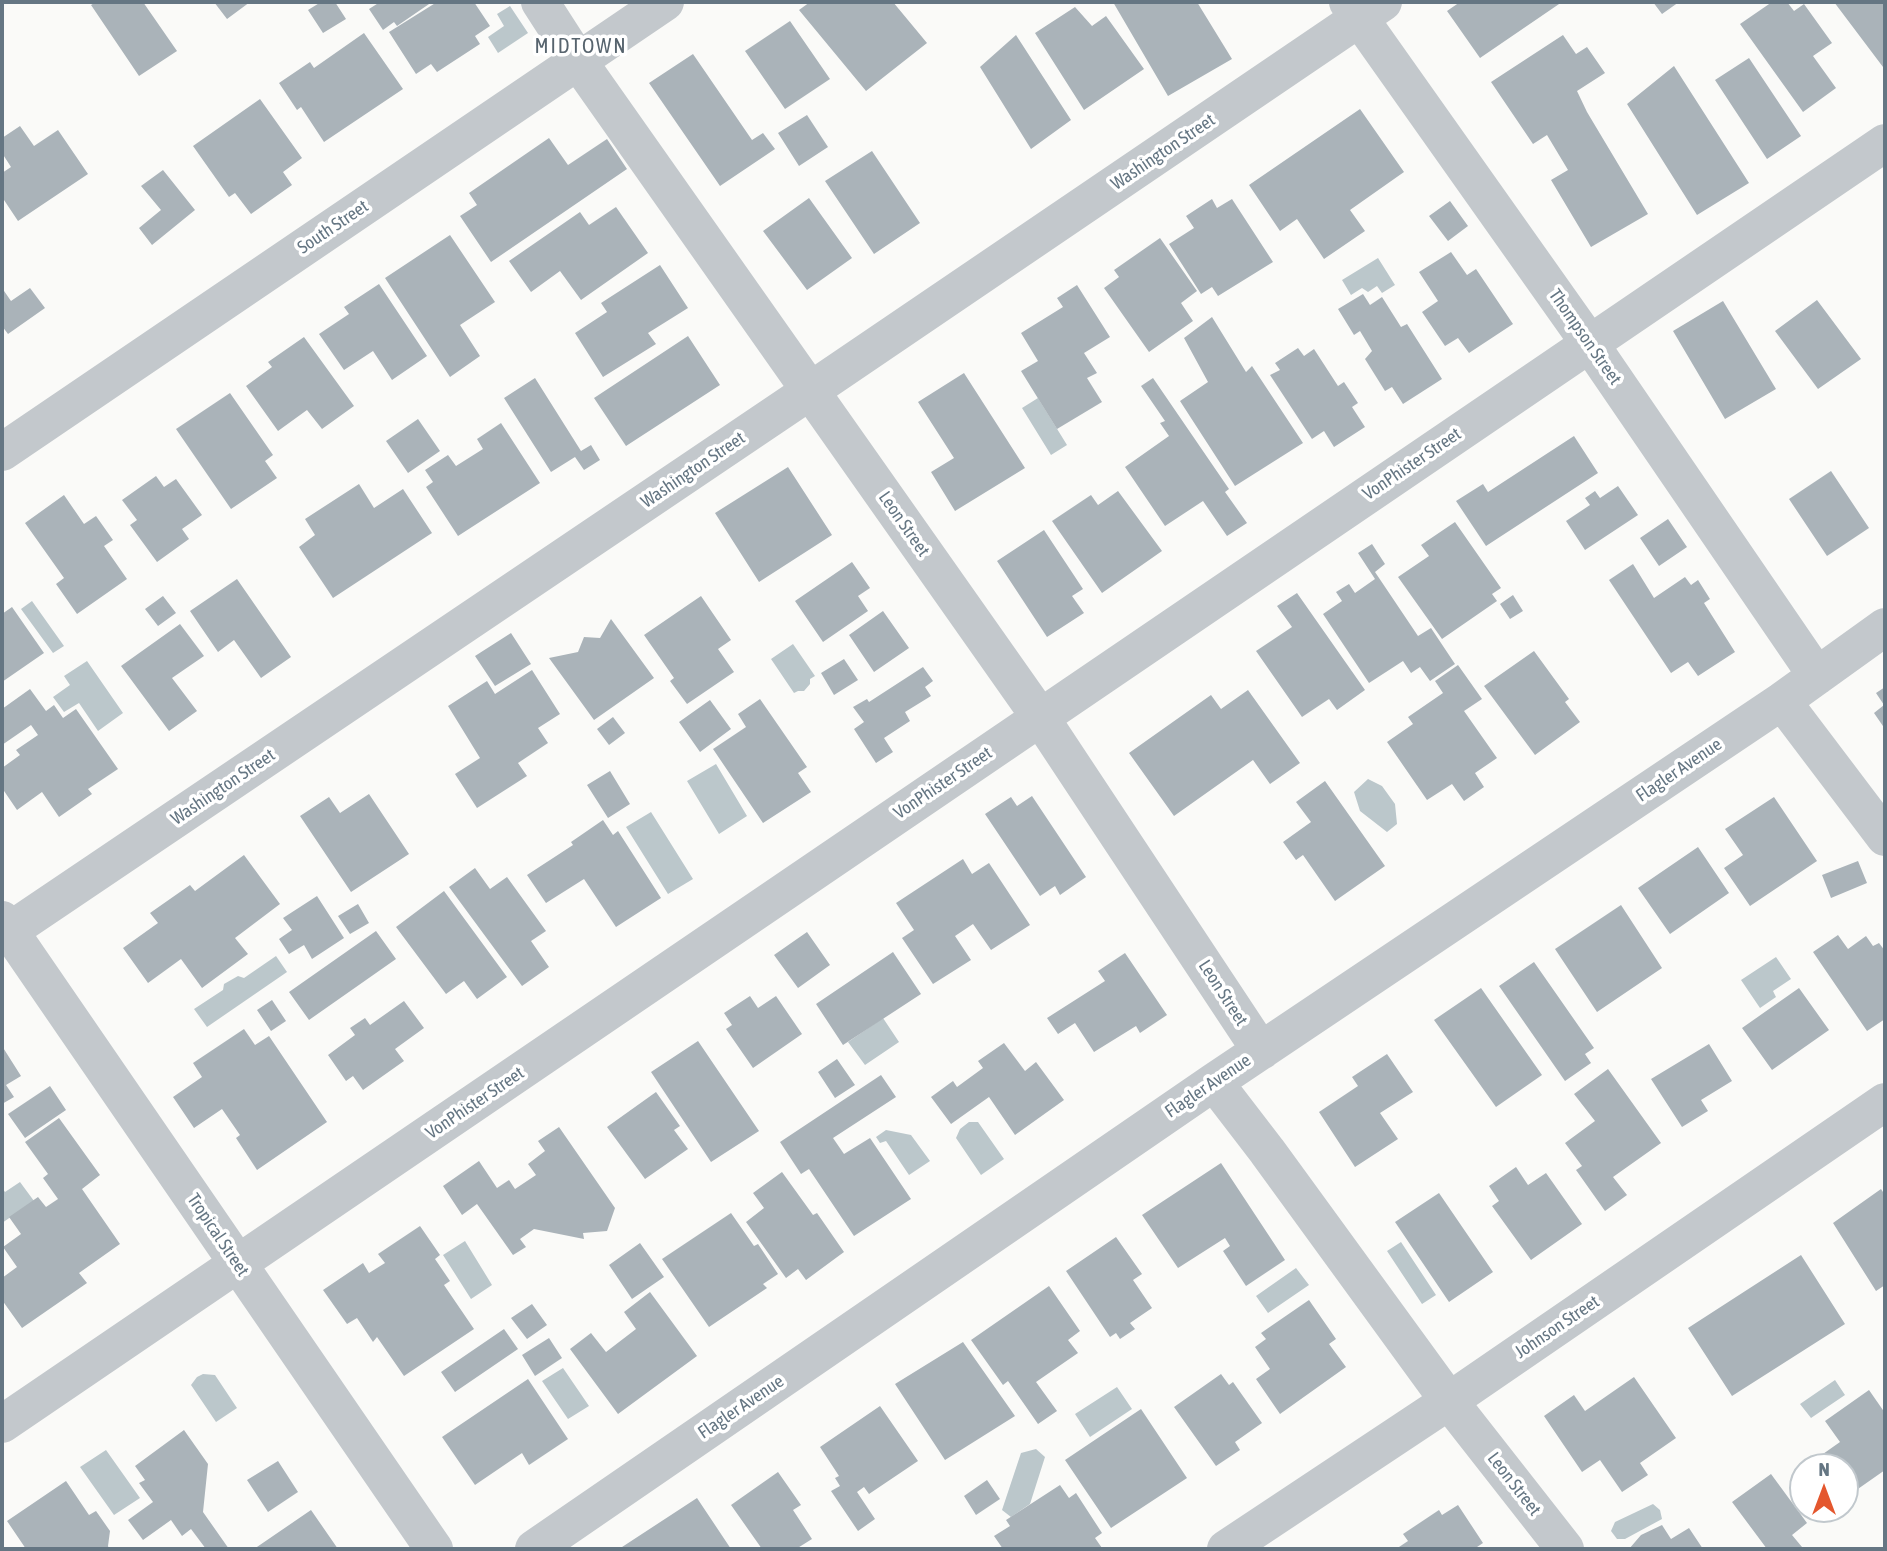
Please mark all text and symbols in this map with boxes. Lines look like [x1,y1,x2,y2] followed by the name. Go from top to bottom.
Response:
[535,33,627,59] district label: MIDTOWN
[1107,109,1219,195] street label: Washington Street
[294,196,372,258] street label: South Street
[1544,285,1626,389] street label: Thompson Street
[1359,423,1465,505] street label: VonPhister Street
[637,427,749,513] street label: Washington Street
[874,487,934,561] street label: Leon Street
[1632,734,1726,806] street label: Flagler Avenue
[890,742,996,824] street label: VonPhister Street
[167,744,279,830] street label: Washington Street
[1194,956,1252,1030] street label: Leon Street
[1161,1050,1255,1122] street label: Flagler Avenue
[422,1062,528,1144] street label: VonPhister Street
[182,1190,254,1280] street label: Tropical Street
[1511,1291,1603,1363] street label: Johnson Street
[694,1371,788,1443] street label: Flagler Avenue
[1483,1448,1545,1520] street label: Leon Street
[1789,1453,1859,1523] north arrow
[1818,1458,1830,1480] text: N

